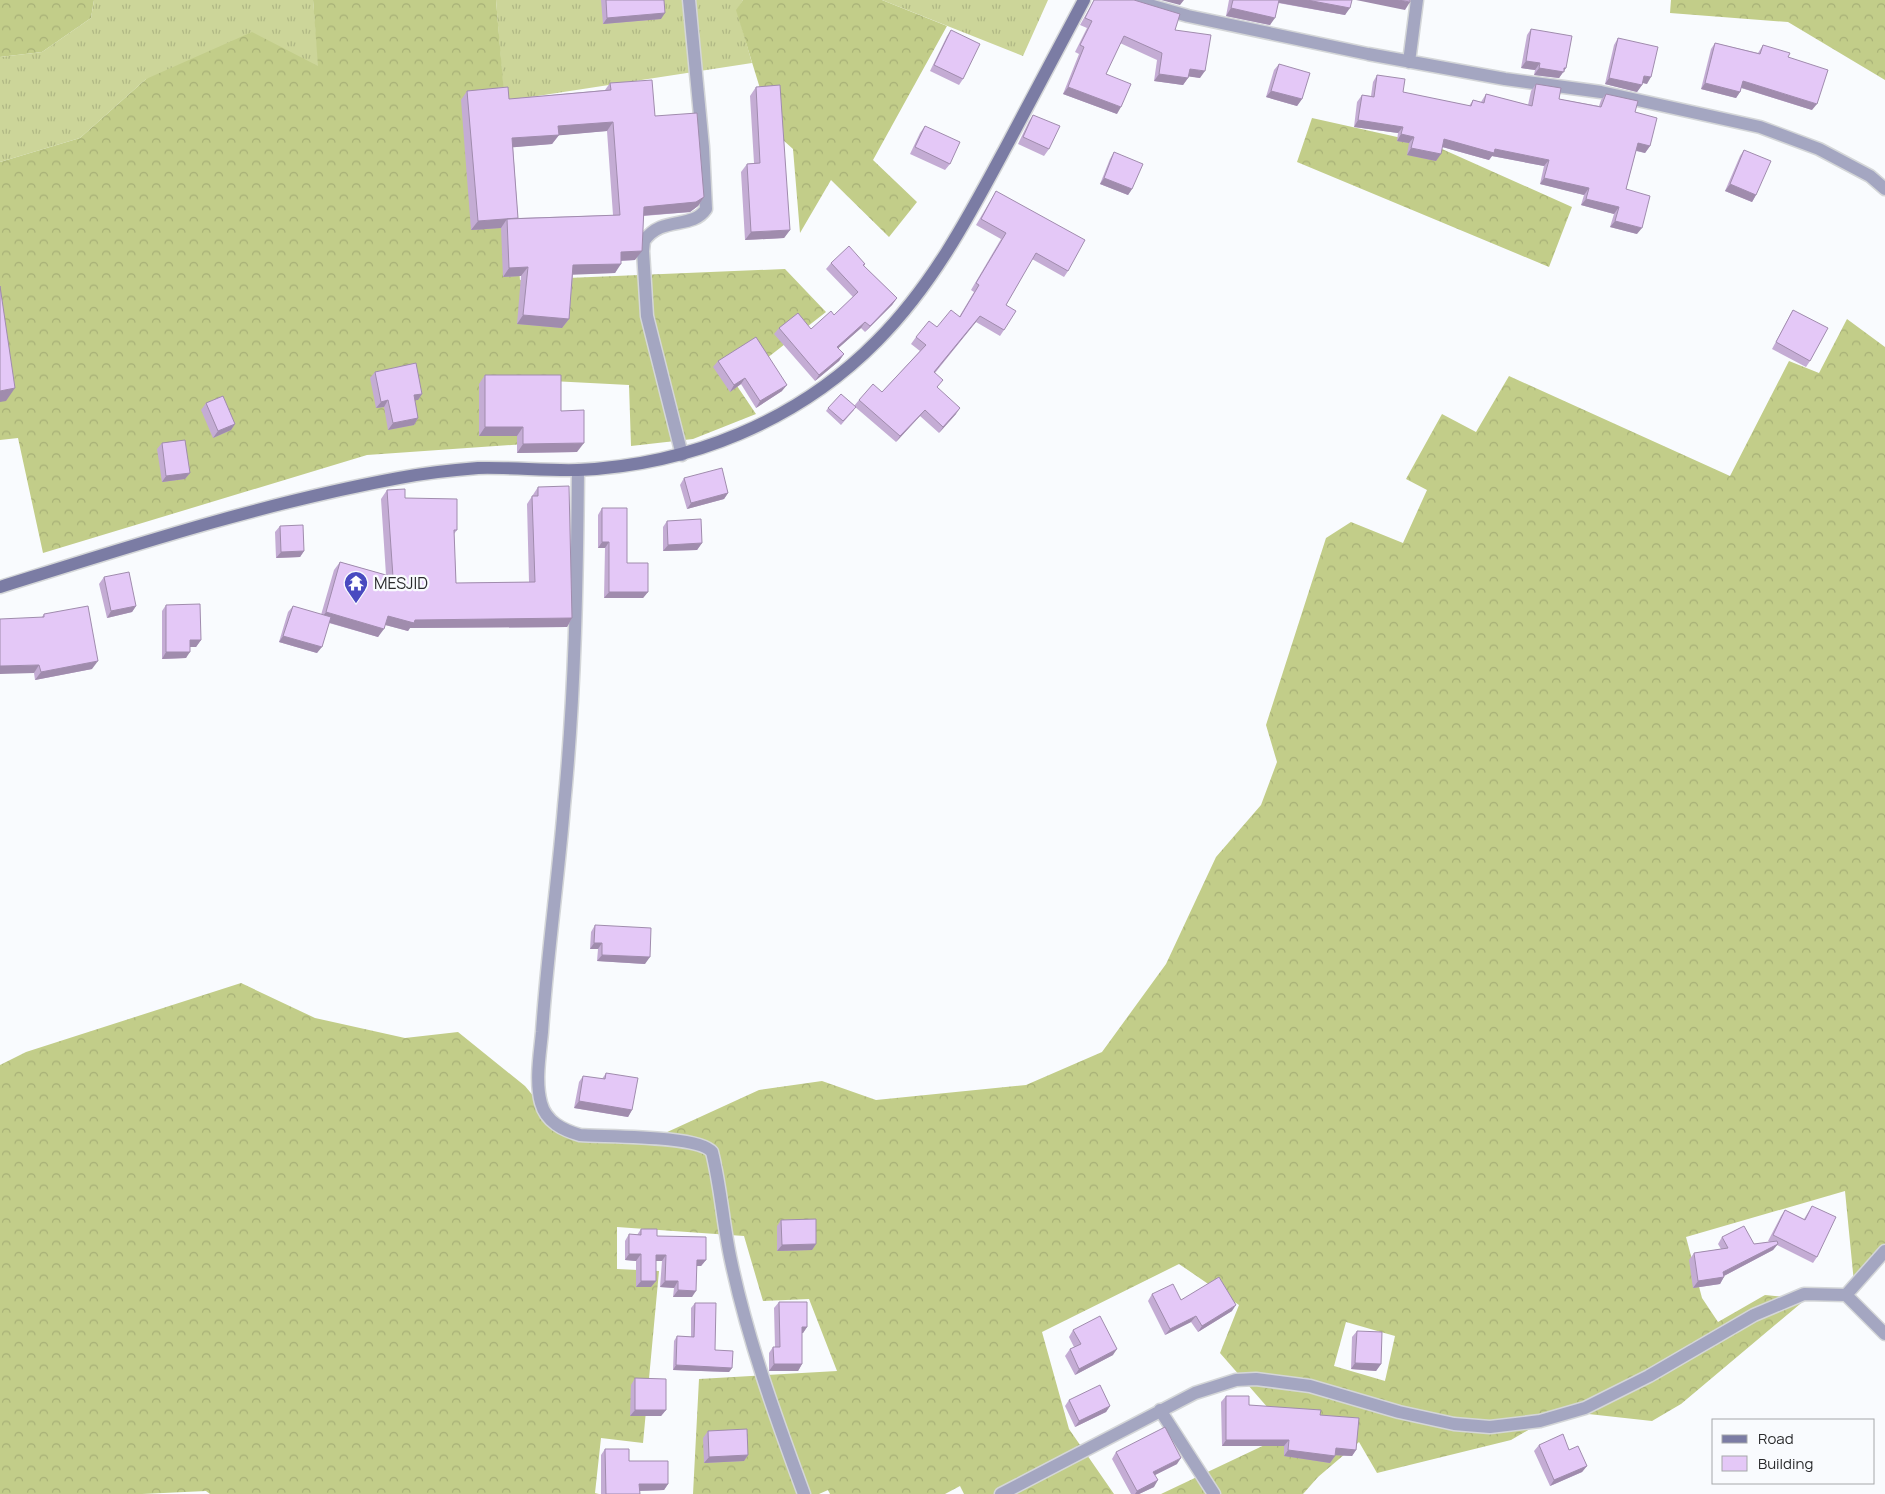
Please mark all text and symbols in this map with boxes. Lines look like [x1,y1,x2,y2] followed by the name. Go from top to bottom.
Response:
[343,570,369,604] temple icon: MESJID
[374,572,428,594] place label: MESJID
[1712,1419,1875,1484] legend
[1758,1428,1794,1449] text: Road
[1758,1453,1813,1474] text: Building

